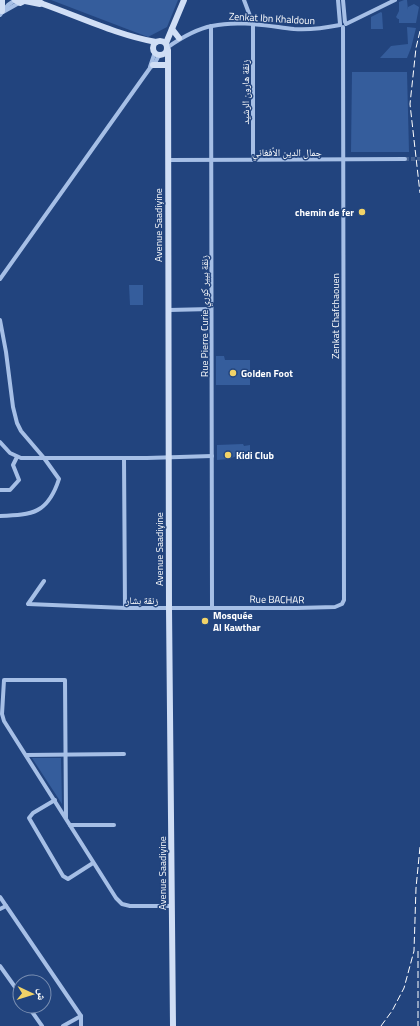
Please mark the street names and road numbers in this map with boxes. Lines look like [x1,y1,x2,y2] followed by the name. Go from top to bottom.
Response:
[229,9,315,28] street label: Zenkat Ibn Khaldoun
[238,59,253,124] street label: زنقة هارون الرشيد
[252,145,323,161] street label: جمال الدين الأفغاني
[151,188,166,262] street label: Avenue Saadiyine
[197,255,213,377] street label: Rue Pierre Curie زنقة بيير كوري
[328,273,343,359] street label: Zenkat Chafchaouen
[152,512,167,586] street label: Avenue Saadiyine
[249,592,305,607] street label: Rue BACHAR
[125,593,159,608] street label: زنقة بشار
[155,836,170,910] street label: Avenue Saadiyine

